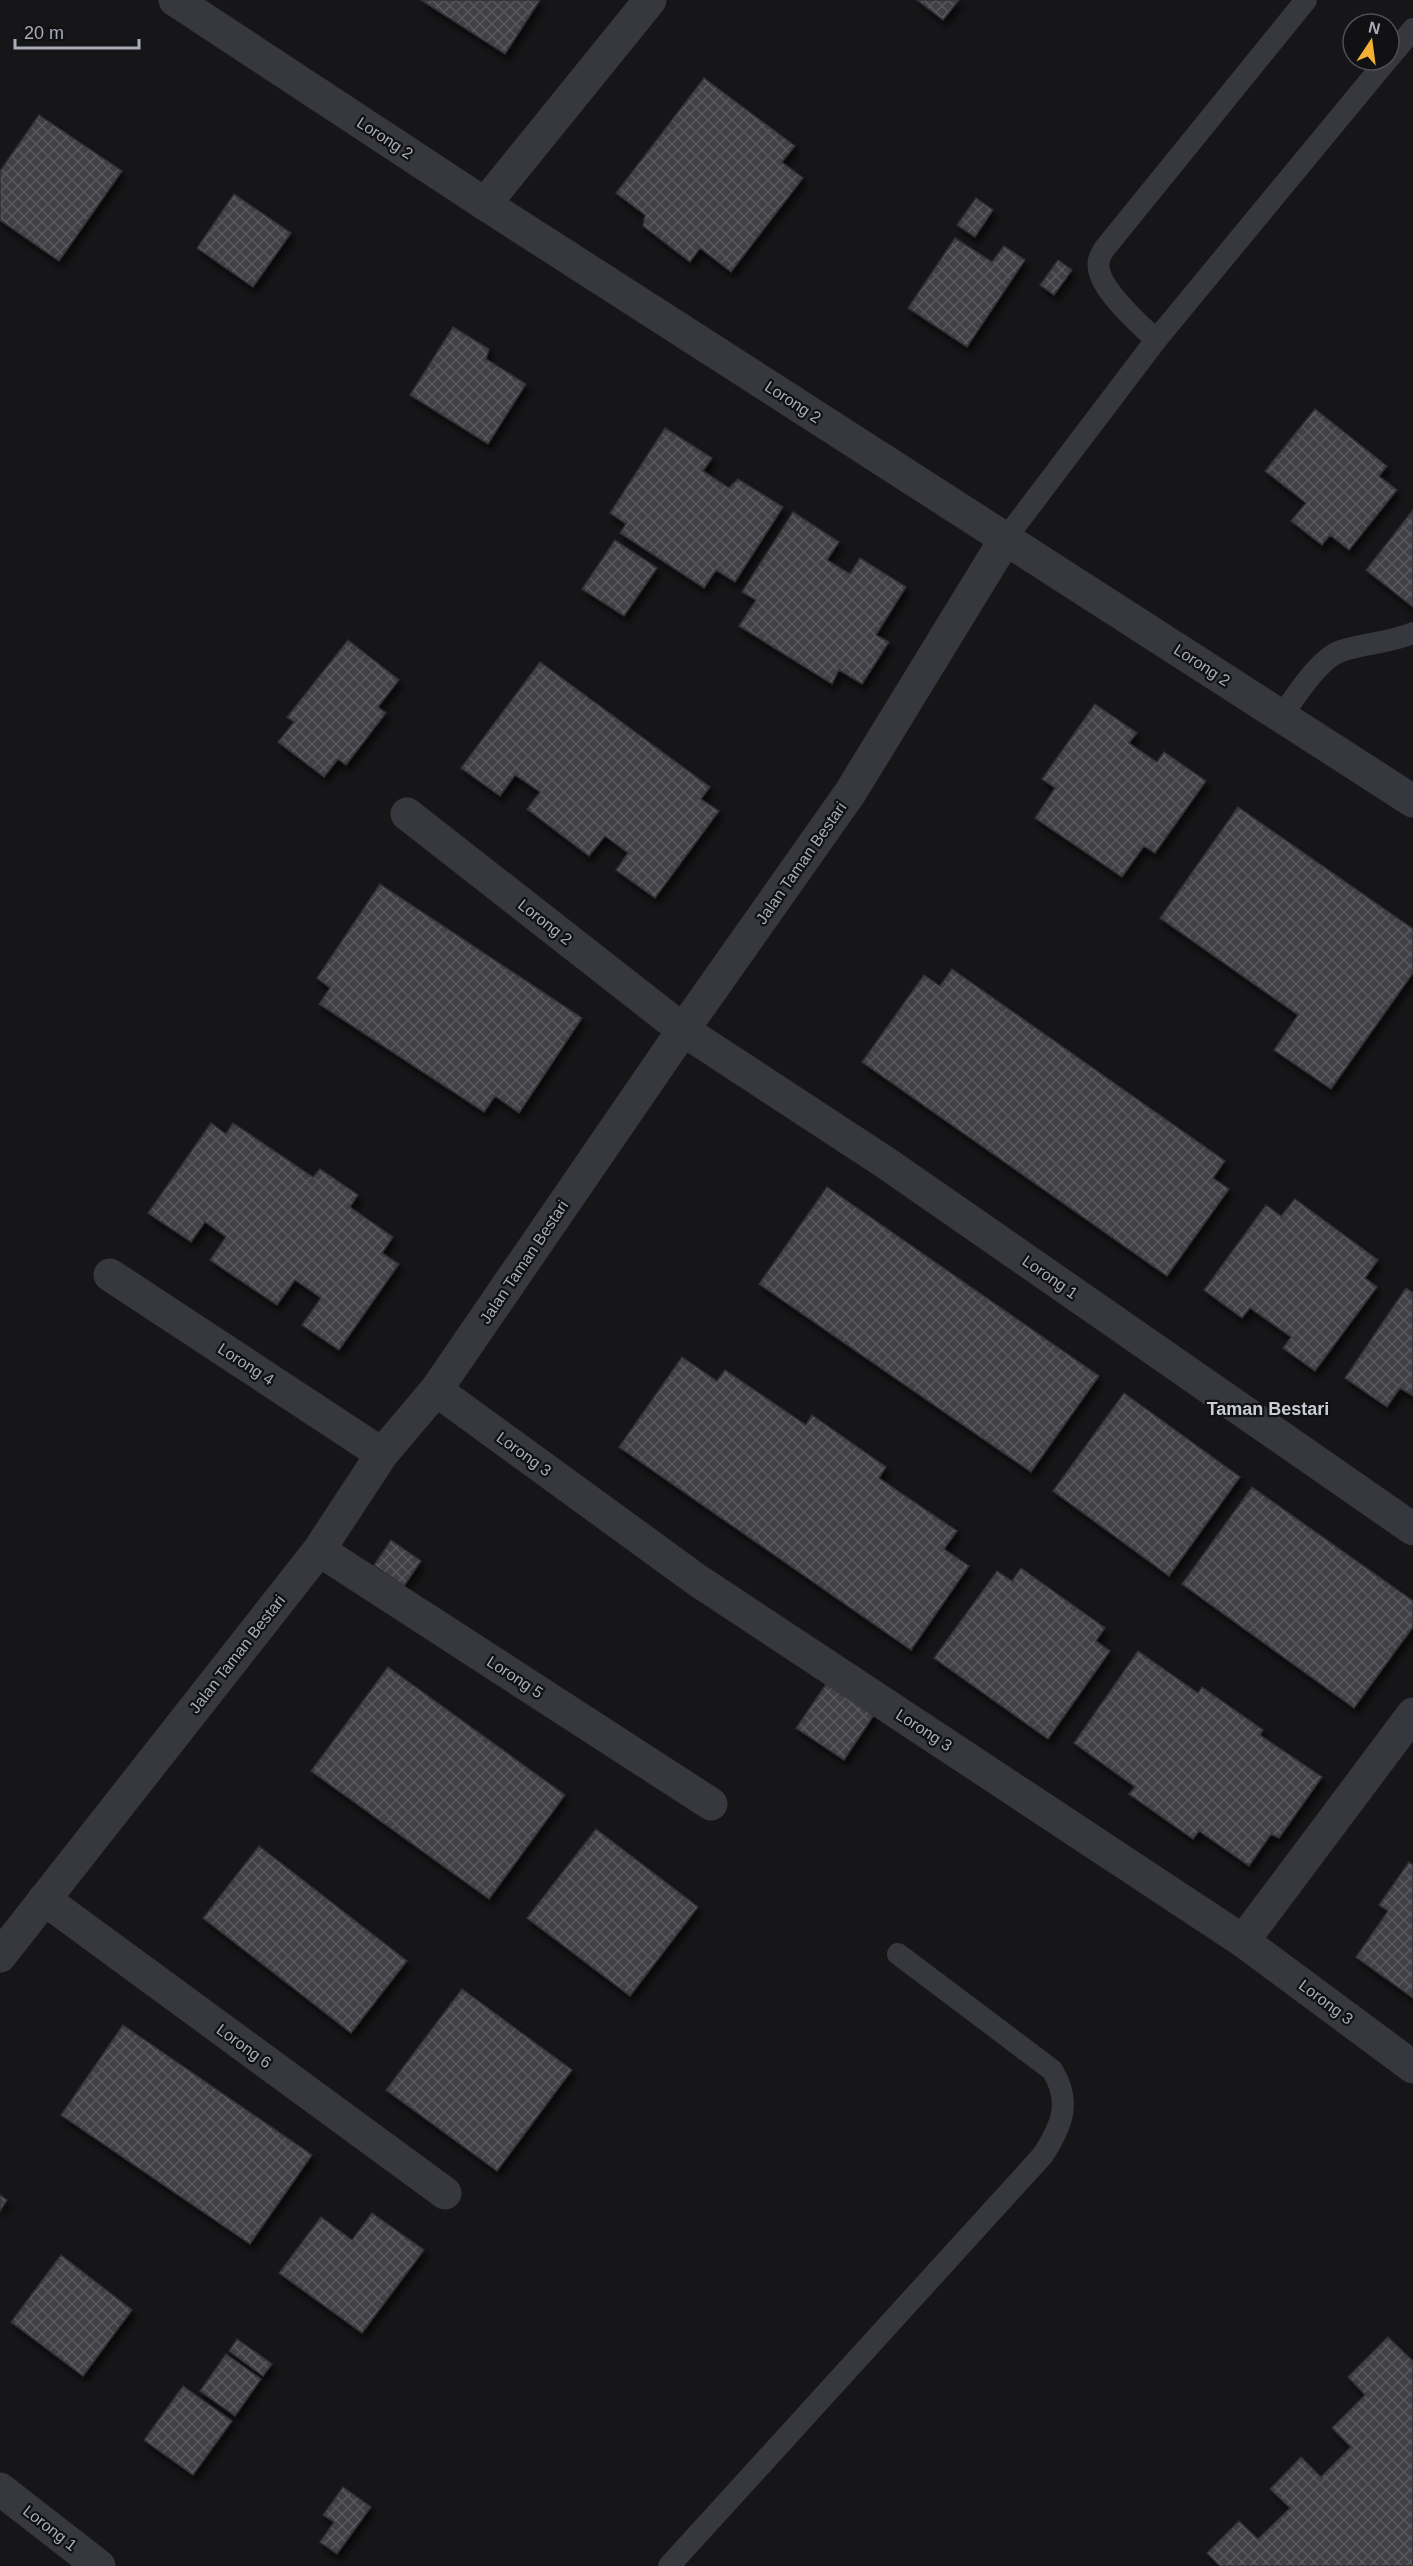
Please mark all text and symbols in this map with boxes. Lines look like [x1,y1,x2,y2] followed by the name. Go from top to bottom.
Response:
[15,12,140,50] scale bar
[1341,12,1401,72] north arrow
[1367,18,1382,37] text: N
[24,23,64,43] text: 20 m
[354,114,416,162] street label: Lorong 2
[762,378,824,426] street label: Lorong 2
[1171,641,1233,689] street label: Lorong 2
[753,799,849,927] street label: Jalan Taman Bestari
[515,896,575,948] street label: Lorong 2
[477,1197,571,1327] street label: Jalan Taman Bestari
[1019,1252,1081,1302] street label: Lorong 1
[215,1340,277,1388] street label: Lorong 4
[1207,1399,1329,1419] district label: Taman Bestari
[493,1429,555,1479] street label: Lorong 3
[186,1592,288,1716] street label: Jalan Taman Bestari
[484,1653,546,1701] street label: Lorong 5
[893,1706,955,1754] street label: Lorong 3
[1296,1976,1356,2028] street label: Lorong 3
[213,2021,275,2071] street label: Lorong 6
[20,2502,80,2554] street label: Lorong 1

